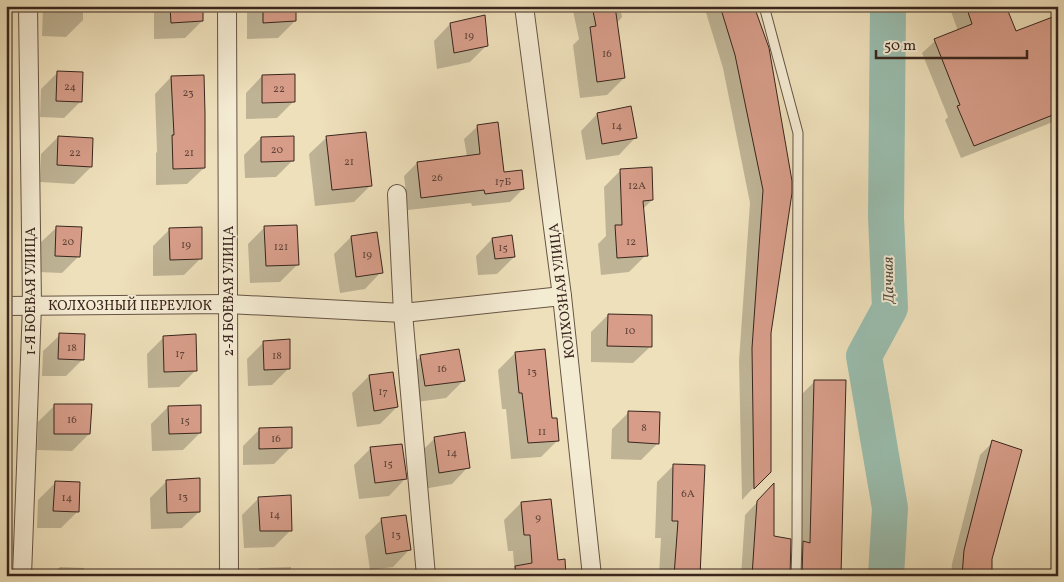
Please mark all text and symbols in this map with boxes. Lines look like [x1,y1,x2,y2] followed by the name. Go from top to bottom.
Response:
[876,28,1028,60] scale bar
[464,29,474,44] house number: 19
[884,36,916,57] text: 50 m
[602,47,612,62] house number: 16
[64,80,76,95] house number: 24
[273,82,285,97] house number: 22
[182,86,194,101] house number: 23
[612,119,623,134] house number: 14
[271,143,284,158] house number: 20
[69,146,81,161] house number: 22
[184,146,194,161] house number: 21
[344,155,354,170] house number: 21
[431,171,443,186] house number: 26
[495,175,511,190] house number: 17Б
[628,179,646,194] house number: 12А
[545,222,580,360] street label: КОЛХОЗНАЯ УЛИЦА
[220,225,239,356] street label: 2-Я БОЕВАЯ УЛИЦА
[22,227,41,355] street label: 1-Я БОЕВАЯ УЛИЦА
[62,235,75,250] house number: 20
[626,235,636,250] house number: 12
[181,238,191,253] house number: 19
[274,240,288,255] house number: 121
[498,241,508,256] house number: 15
[362,248,372,263] house number: 19
[879,256,900,304] water label: Дачная
[48,296,212,316] street label: КОЛХОЗНЫЙ ПЕРЕУЛОК
[625,324,636,339] house number: 10
[67,341,77,356] house number: 18
[175,347,185,362] house number: 17
[272,349,282,364] house number: 18
[437,362,447,377] house number: 16
[527,365,537,380] house number: 13
[378,385,388,400] house number: 17
[67,413,77,428] house number: 16
[180,414,190,429] house number: 15
[641,421,647,436] house number: 8
[538,425,546,440] house number: 11
[271,432,281,447] house number: 16
[447,446,458,461] house number: 14
[383,457,393,472] house number: 15
[681,487,695,502] house number: 6А
[178,490,188,505] house number: 13
[62,491,73,506] house number: 14
[270,508,281,523] house number: 14
[535,511,541,526] house number: 9
[391,528,401,543] house number: 13

